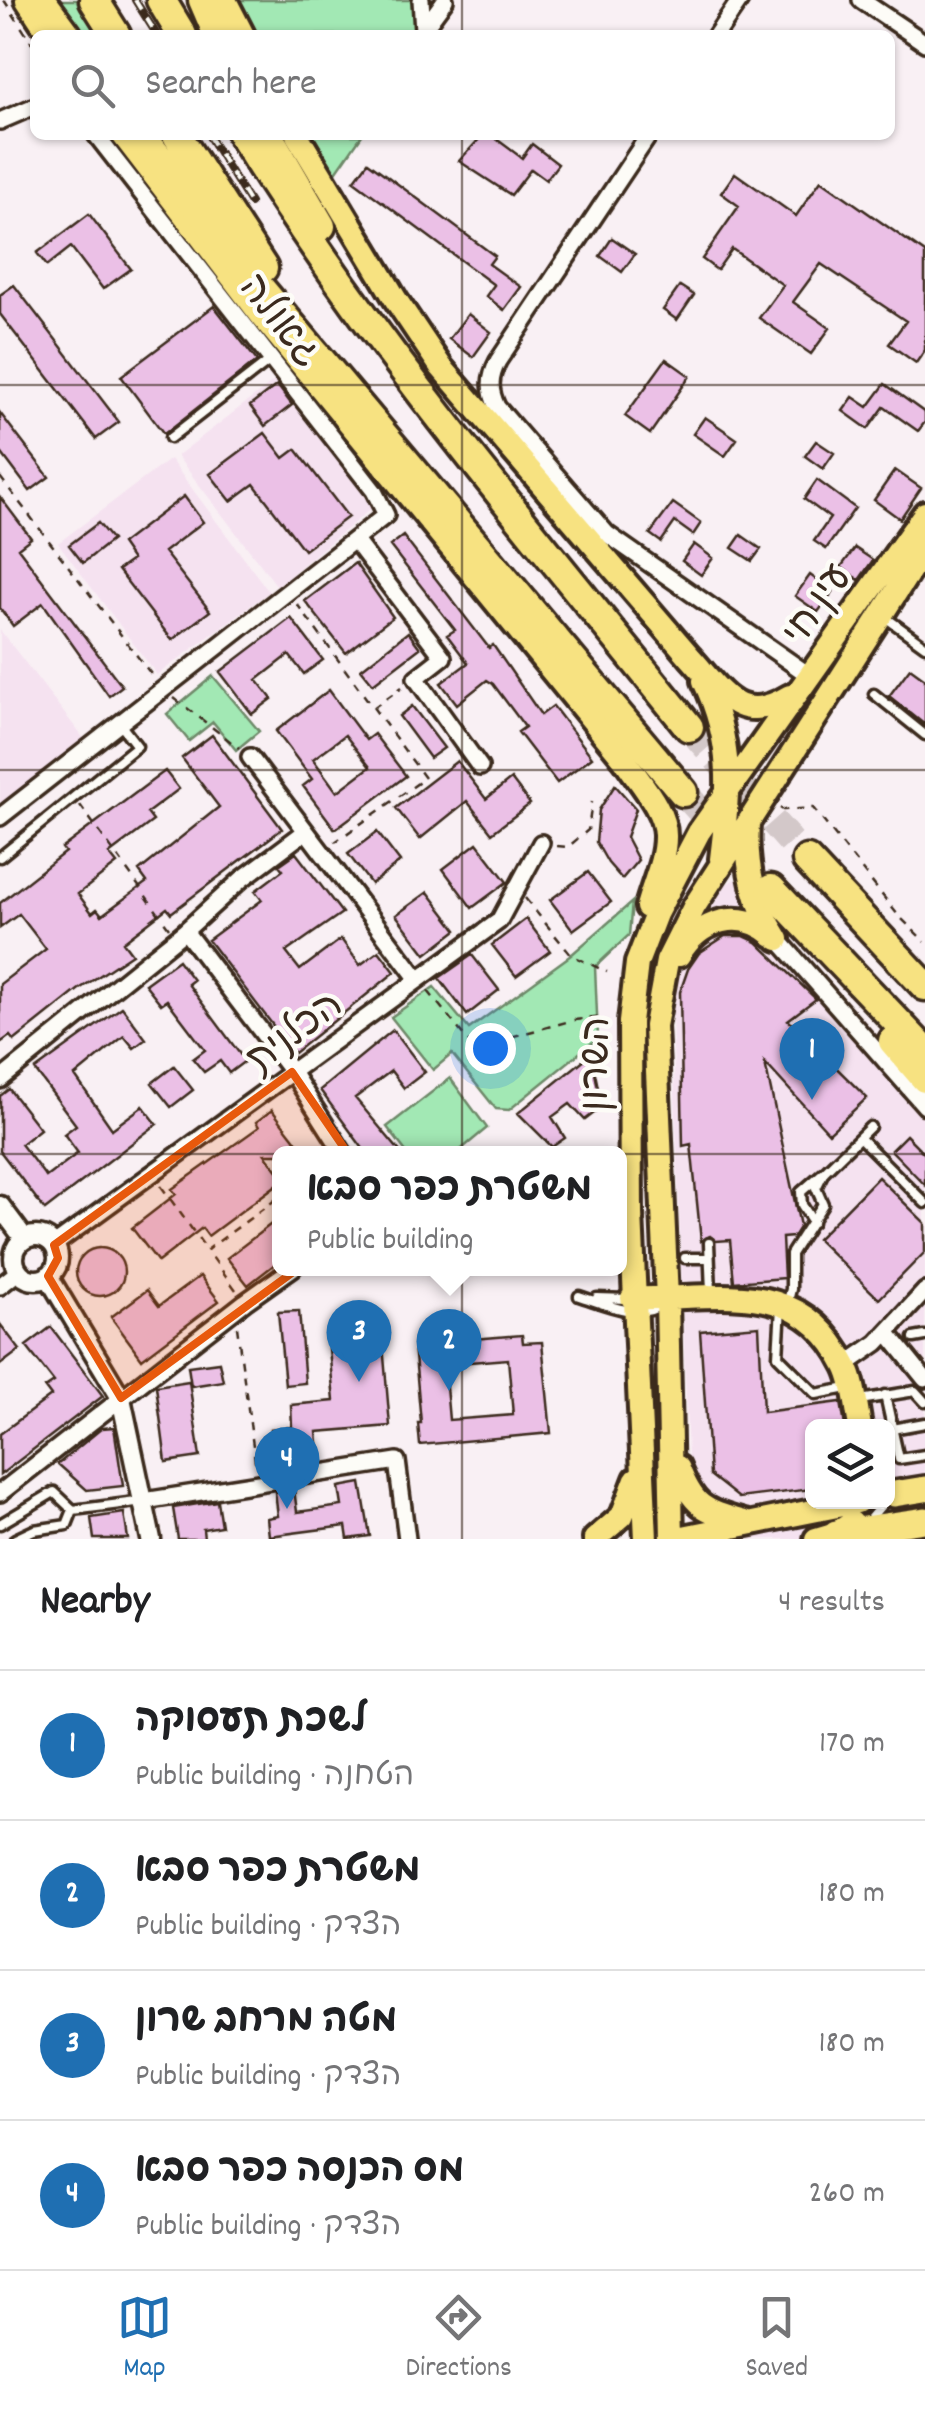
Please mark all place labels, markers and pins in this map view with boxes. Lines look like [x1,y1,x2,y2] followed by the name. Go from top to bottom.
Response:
[780,1018,844,1100] pin: 1
[326,1300,392,1382] pin: 3
[416,1308,482,1391] pin: 2
[254,1426,320,1509] pin: 4

